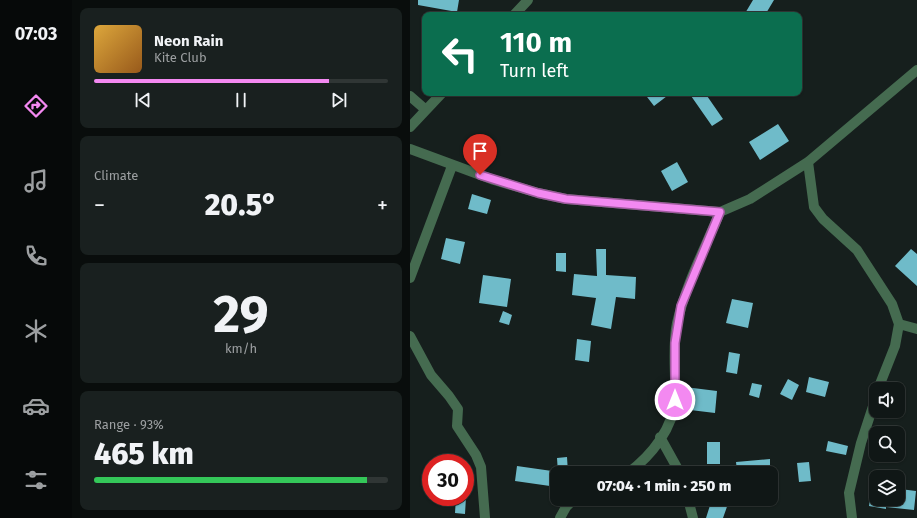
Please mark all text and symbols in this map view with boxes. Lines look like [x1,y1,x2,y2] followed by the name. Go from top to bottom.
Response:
[15,23,57,45] text: 07:03
[500,26,572,59] text: 110 m
[434,28,486,80] icon: left
[154,32,223,50] text: Neon Rain
[154,50,207,65] text: Kite Club
[500,60,569,82] text: Turn left
[132,89,154,111] icon: previous
[230,89,252,111] icon: pause
[328,89,350,111] icon: next
[22,92,50,120] icon: directions
[463,134,497,175] pin
[469,140,491,162] icon: arrive
[22,167,50,195] icon: music
[94,168,138,183] text: Climate
[205,187,277,223] text: 20.5°
[94,192,105,219] text: −
[377,192,388,219] text: +
[22,242,50,270] icon: phone
[213,283,269,346] text: 29
[22,317,50,345] icon: climate
[225,341,257,356] text: km/h
[654,379,696,421] position arrow
[869,382,905,506] map controls
[869,382,905,418] button: sound
[22,392,50,420] icon: car
[94,417,164,432] text: Range · 93%
[869,426,905,462] button: search
[94,436,194,472] text: 465 km
[422,454,474,506] speed limit sign: 30
[22,466,50,494] icon: filters
[869,470,905,506] button: layers
[597,477,731,495] text: 07:04 · 1 min · 250 m

